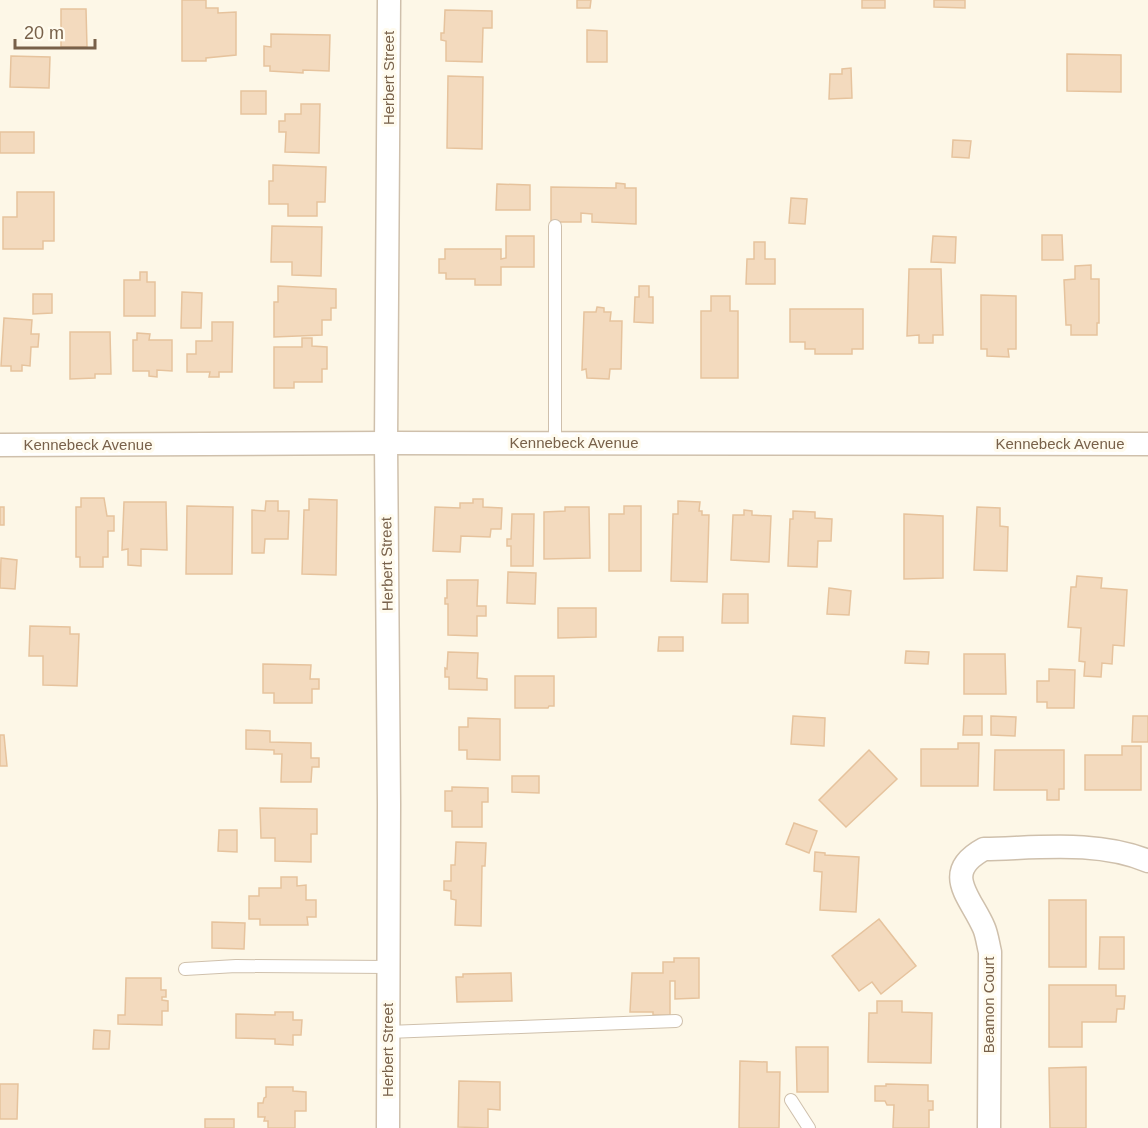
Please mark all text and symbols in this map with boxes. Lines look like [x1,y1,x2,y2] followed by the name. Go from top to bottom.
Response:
[15,12,94,50] scale bar
[24,23,64,43] text: 20 m
[380,30,397,125] street label: Herbert Street
[509,434,639,451] street label: Kennebeck Avenue
[995,435,1125,452] street label: Kennebeck Avenue
[23,436,153,453] street label: Kennebeck Avenue
[377,516,396,611] street label: Herbert Street
[980,956,997,1053] street label: Beamon Court
[379,1002,396,1097] street label: Herbert Street

